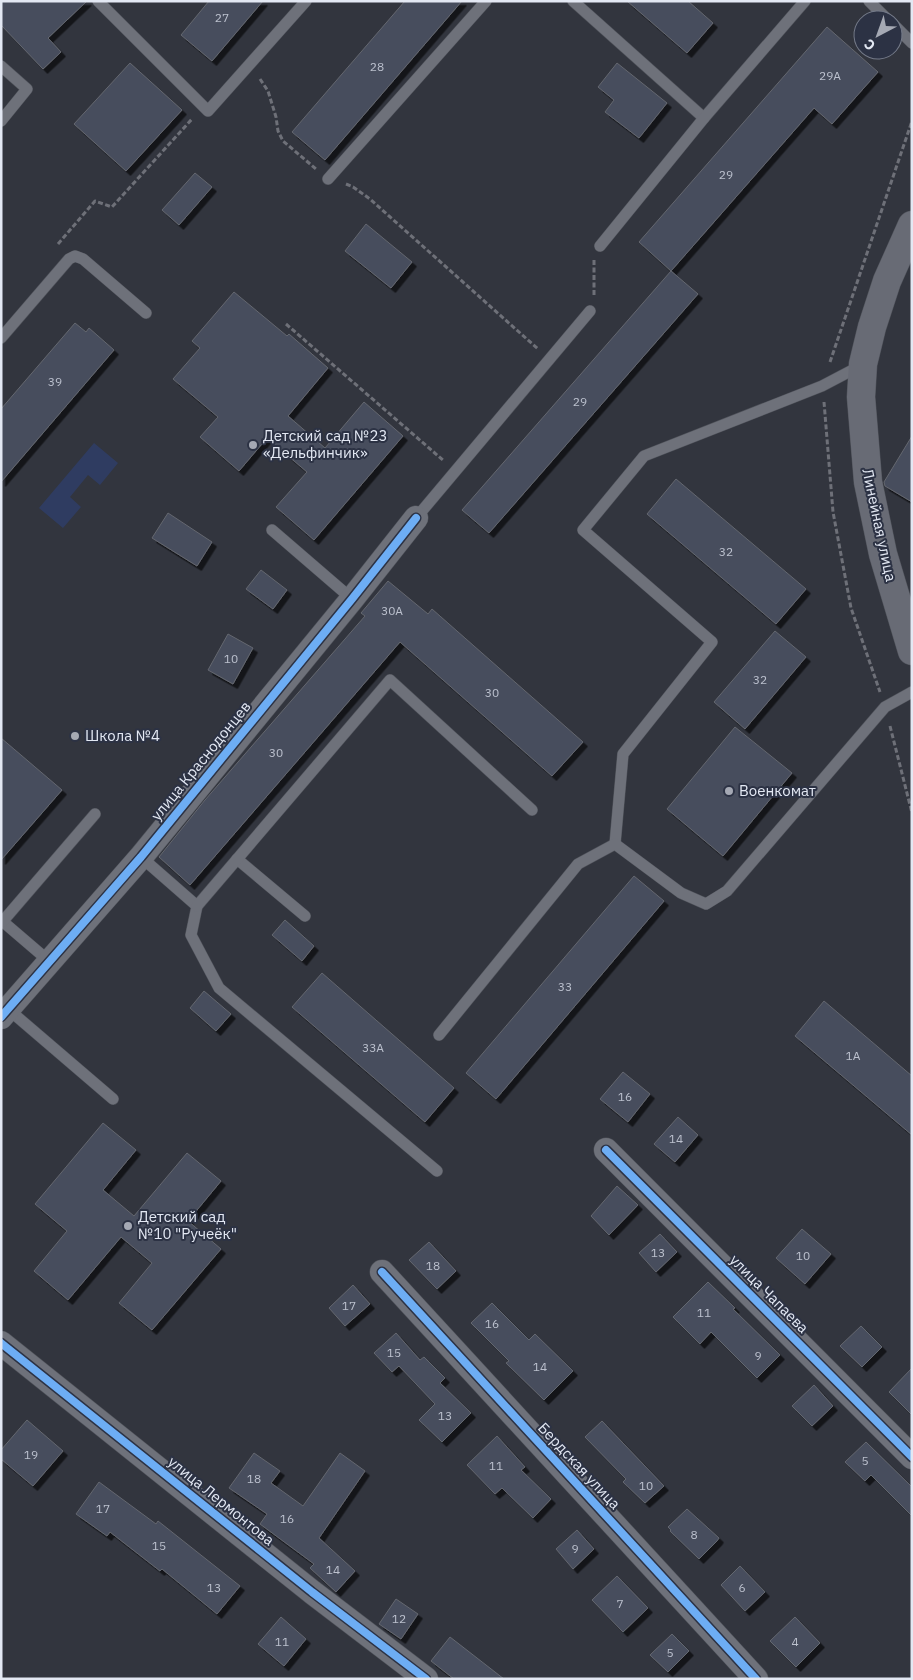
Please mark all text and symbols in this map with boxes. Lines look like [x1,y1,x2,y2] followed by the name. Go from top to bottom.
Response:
[215,10,229,25] house number: 27
[853,10,903,60] north arrow
[860,35,879,55] text: С
[370,59,384,74] house number: 28
[819,68,841,83] house number: 29А
[719,167,733,182] house number: 29
[48,374,62,389] house number: 39
[573,394,587,409] house number: 29
[263,426,388,462] place label: Детский сад №23 «Дельфинчик»
[247,439,259,451] marker: Детский сад №23 «Дельфинчик»
[858,467,901,583] street label: Линейная улица
[719,544,733,559] house number: 32
[381,603,403,618] house number: 30А
[224,651,238,666] house number: 10
[753,672,767,687] house number: 32
[485,685,499,700] house number: 30
[147,697,255,824] street label: улица Краснодонцев
[85,726,160,745] place label: Школа №4
[69,730,81,742] marker: Школа №4
[269,745,283,760] house number: 30
[739,781,816,800] place label: Военкомат
[723,785,735,797] marker: Военкомат
[558,979,572,994] house number: 33
[362,1040,384,1055] house number: 33А
[846,1048,861,1063] house number: 1А
[618,1089,632,1104] house number: 16
[669,1131,683,1146] house number: 14
[138,1207,237,1243] place label: Детский сад №10 "Ручеёк"
[122,1220,134,1232] marker: Детский сад №10 "Ручеёк"
[651,1245,665,1260] house number: 13
[796,1248,810,1263] house number: 10
[726,1250,813,1337] street label: улица Чапаева
[426,1258,440,1273] house number: 18
[342,1298,356,1313] house number: 17
[697,1305,711,1320] house number: 11
[485,1316,499,1331] house number: 16
[387,1345,401,1360] house number: 15
[754,1348,762,1363] house number: 9
[533,1359,547,1374] house number: 14
[438,1408,452,1423] house number: 13
[534,1418,625,1513] street label: Бердская улица
[24,1447,38,1462] house number: 19
[164,1452,278,1549] street label: улица Лермонтова
[861,1453,869,1468] house number: 5
[489,1458,503,1473] house number: 11
[247,1471,261,1486] house number: 18
[639,1478,653,1493] house number: 10
[96,1501,110,1516] house number: 17
[280,1511,294,1526] house number: 16
[690,1527,698,1542] house number: 8
[152,1538,166,1553] house number: 15
[571,1541,579,1556] house number: 9
[326,1562,340,1577] house number: 14
[207,1580,221,1595] house number: 13
[738,1580,746,1595] house number: 6
[616,1596,624,1611] house number: 7
[392,1611,406,1626] house number: 12
[275,1634,289,1649] house number: 11
[791,1634,799,1649] house number: 4
[666,1645,674,1660] house number: 5

